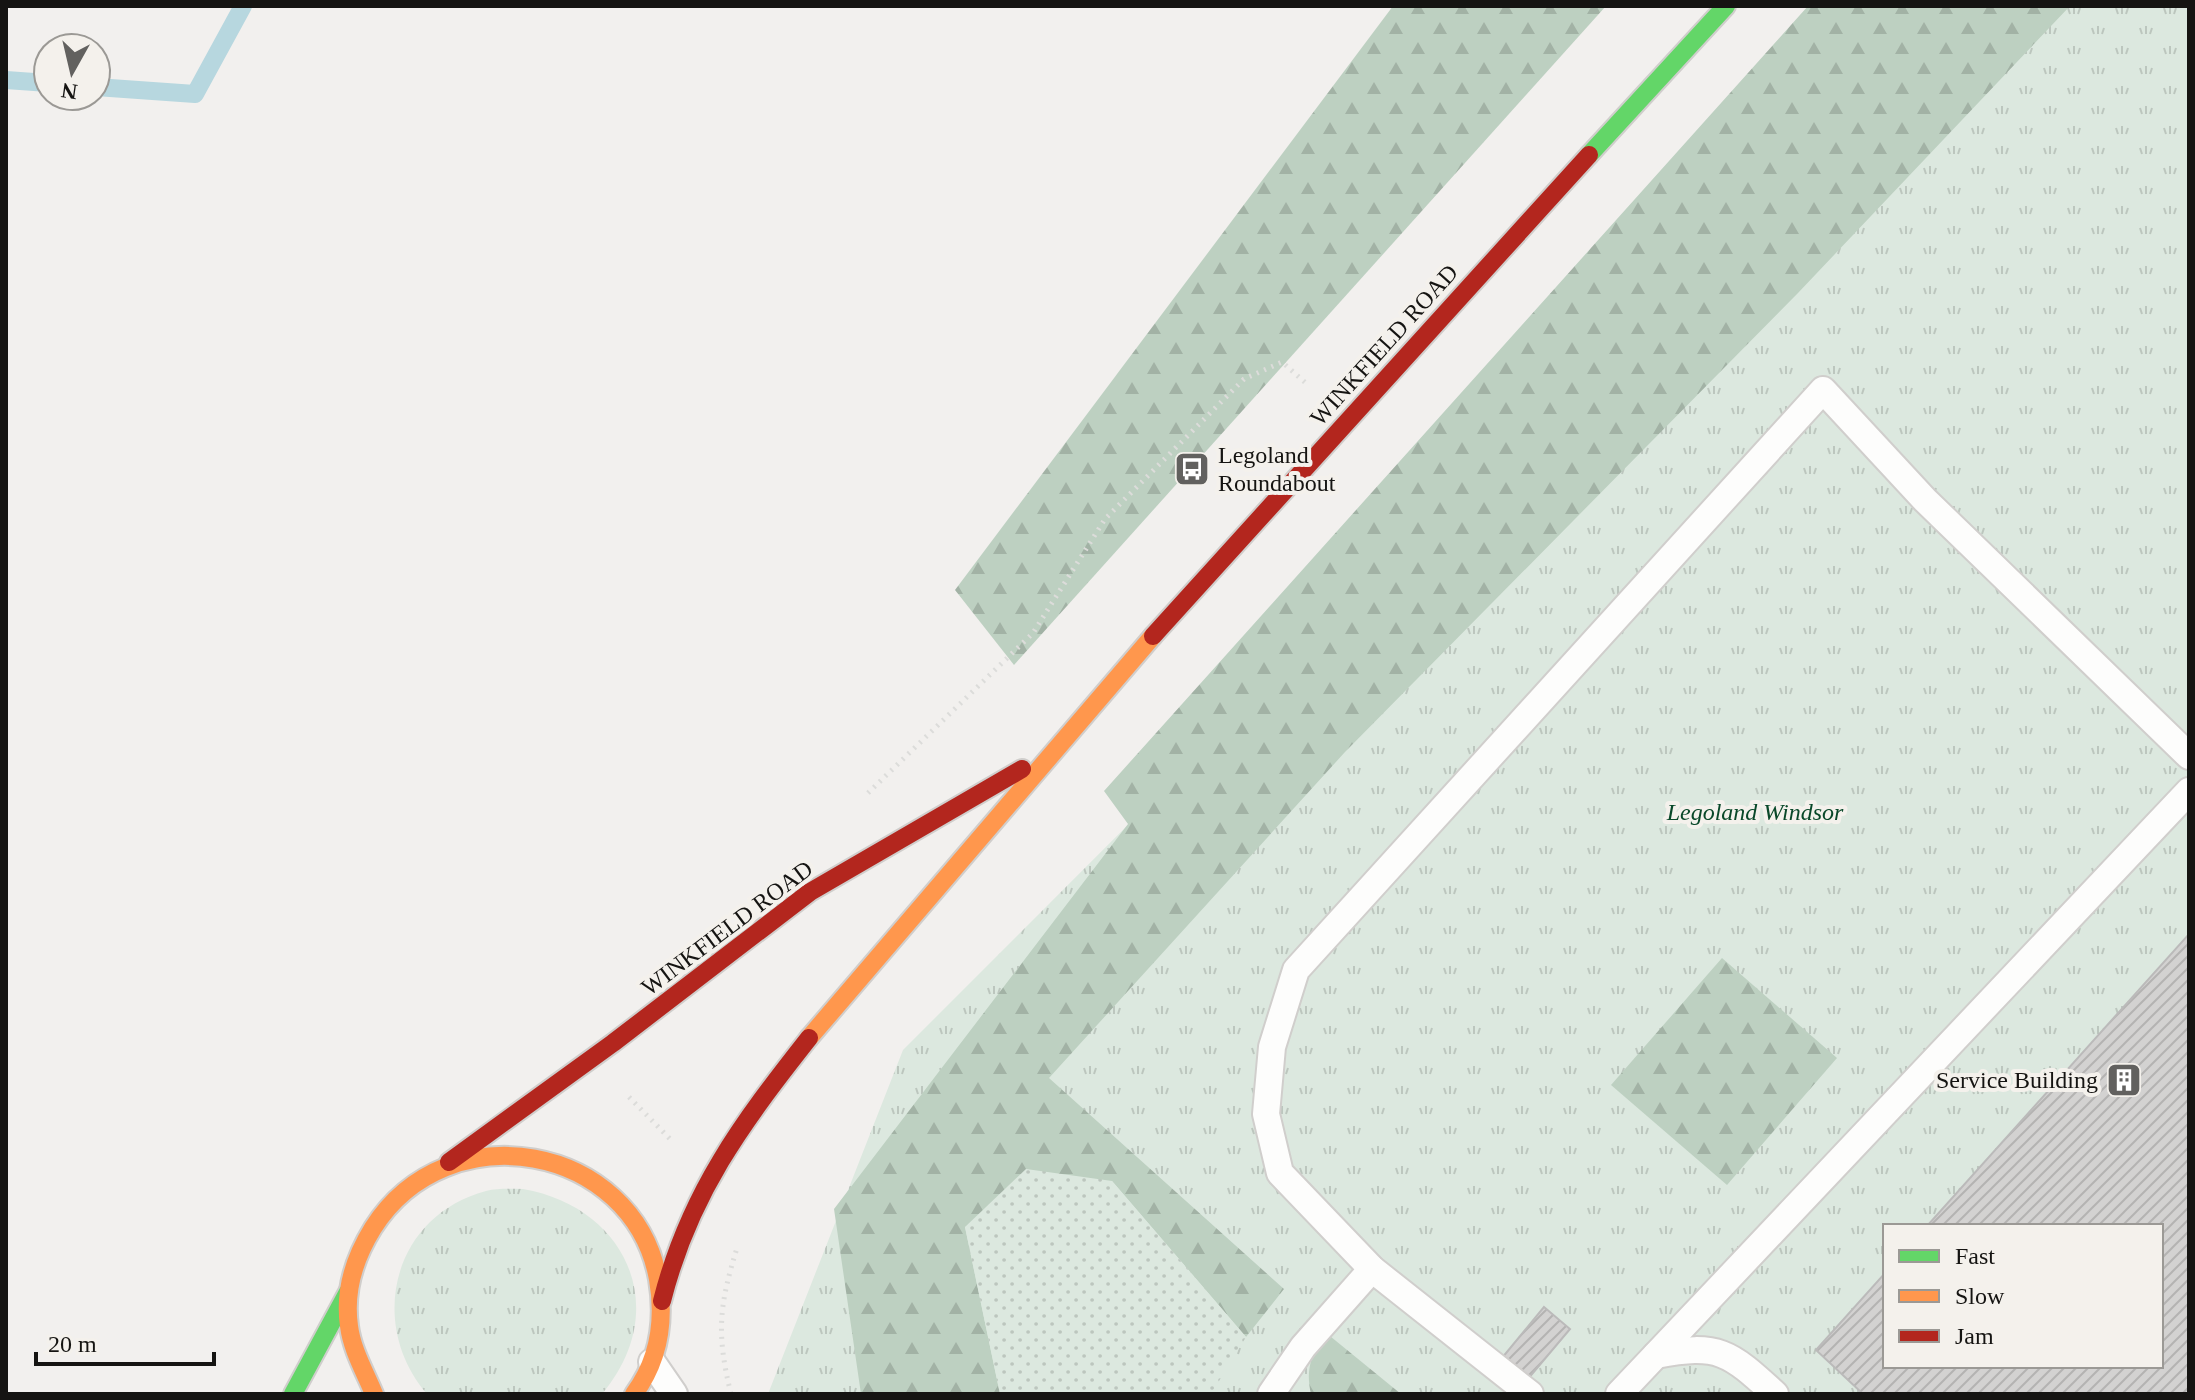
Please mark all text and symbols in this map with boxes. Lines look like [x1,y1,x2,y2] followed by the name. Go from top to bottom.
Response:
[32,32,112,112] north arrow
[60,78,79,105] text: N
[1305,259,1463,431] street label: WINKFIELD ROAD
[1218,442,1336,496] place label: Legoland Roundabout
[1173,450,1211,488] bus stop icon: Legoland Roundabout
[1666,799,1844,825] park label: Legoland Windsor
[636,855,818,1001] street label: WINKFIELD ROAD
[2105,1061,2143,1099] building icon: Service Building
[1936,1067,2098,1093] place label: Service Building
[1883,1224,2163,1368] legend
[1955,1243,1995,1269] text: Fast
[1955,1283,2005,1309] text: Slow
[36,1316,214,1366] scale bar
[1955,1323,1994,1349] text: Jam
[48,1331,97,1357] text: 20 m

